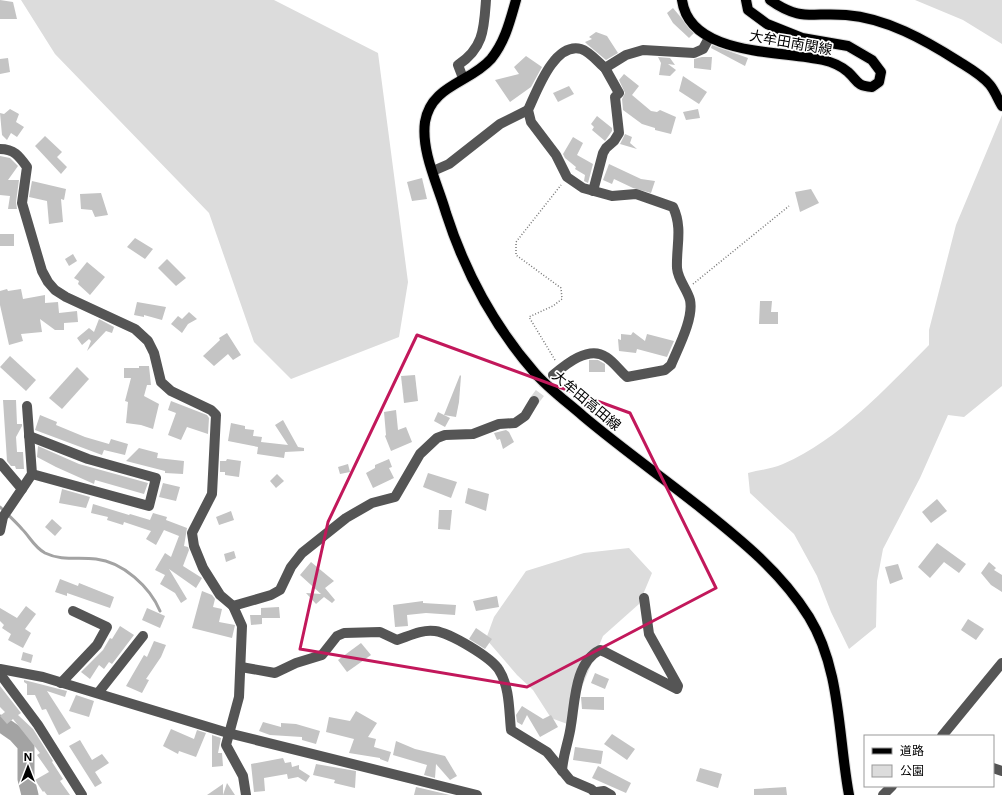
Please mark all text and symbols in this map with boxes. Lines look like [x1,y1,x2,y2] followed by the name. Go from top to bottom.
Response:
[748,26,834,58] street label: 大牟田南関線
[549,366,625,434] street label: 大牟田高田線
[864,735,994,787] legend
[900,743,924,758] text: 道路
[8,747,48,787] north arrow
[24,750,32,764] text: N
[900,763,924,778] text: 公園

